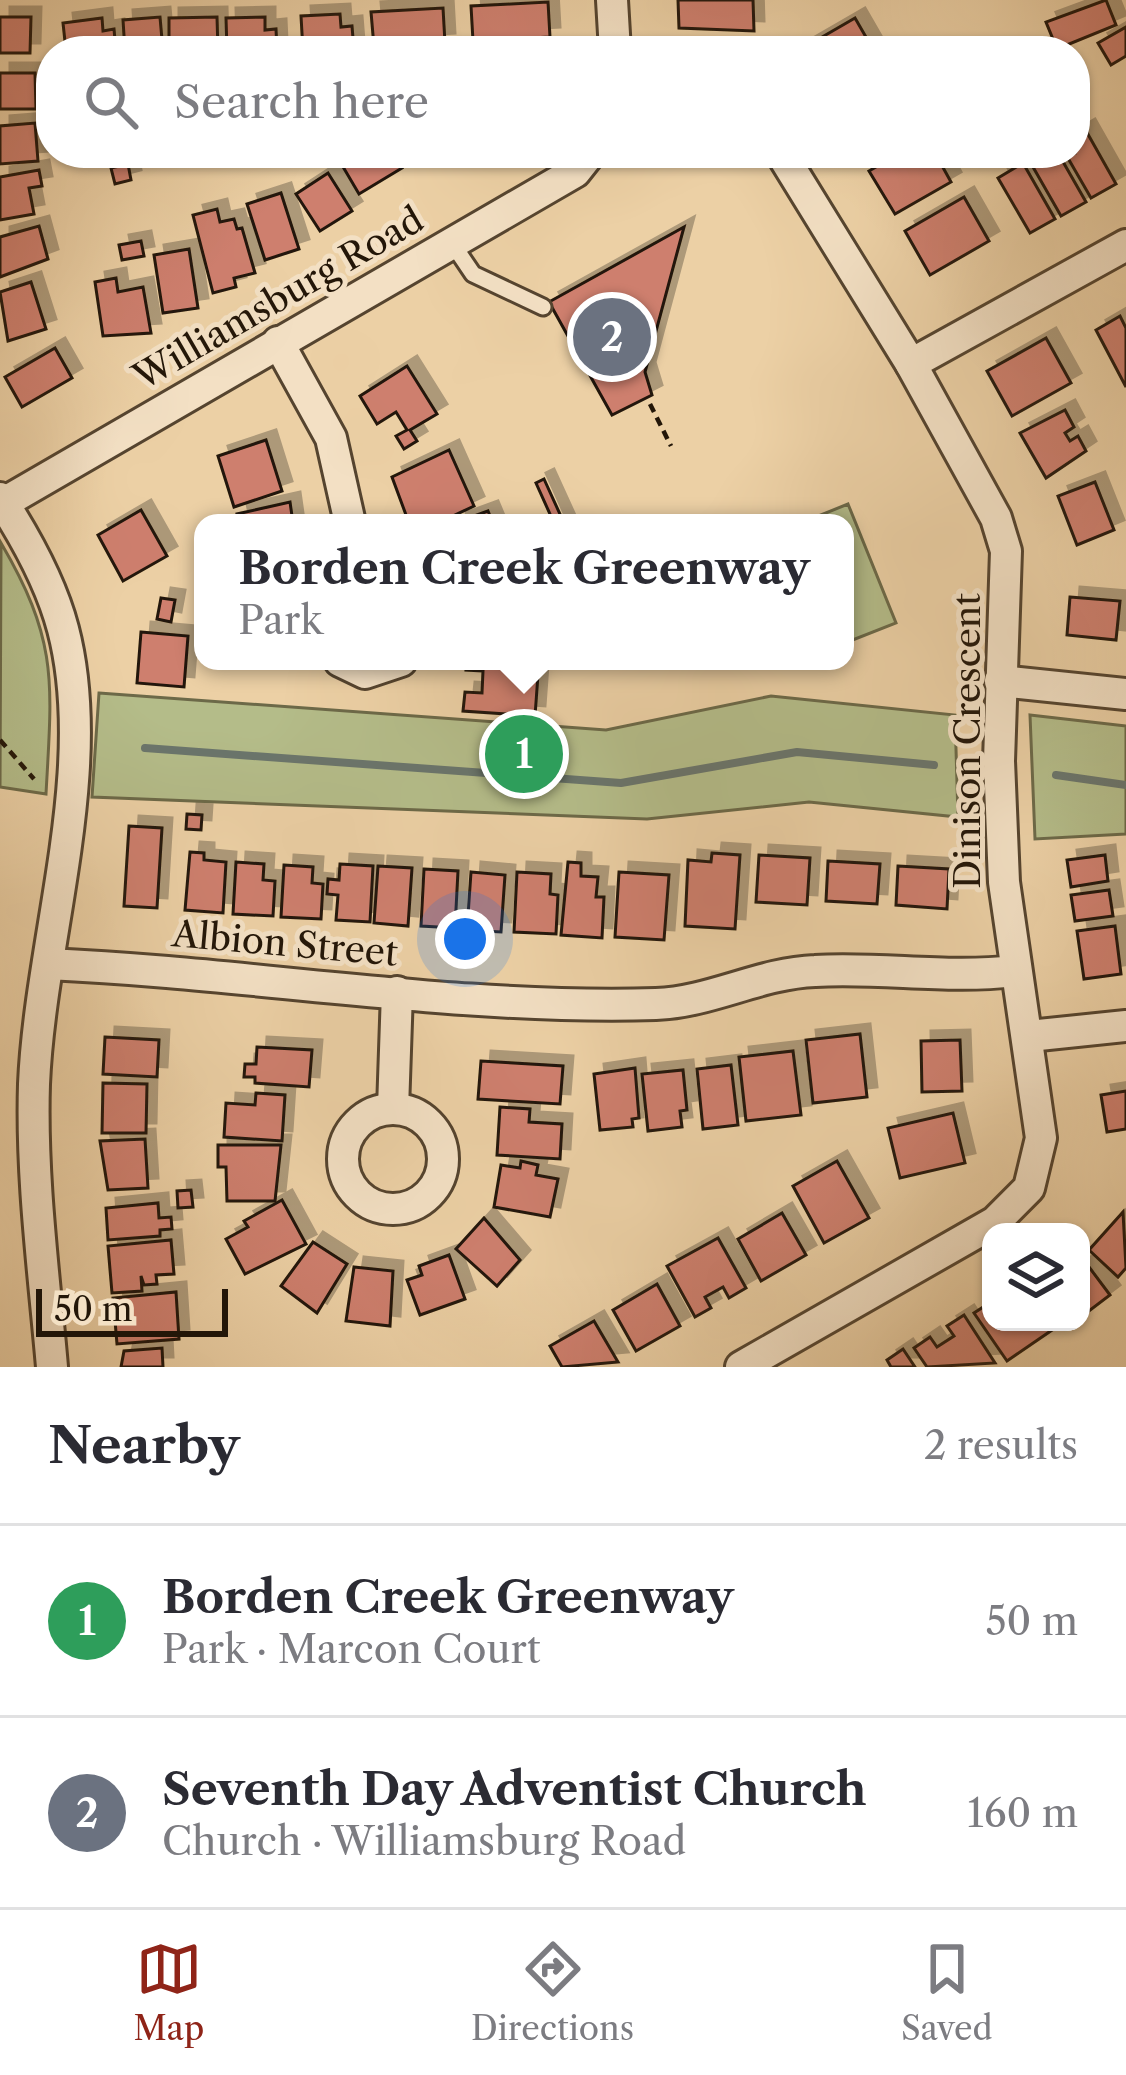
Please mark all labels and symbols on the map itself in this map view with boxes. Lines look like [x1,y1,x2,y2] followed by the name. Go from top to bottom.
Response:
[124,197,431,399] street label: Williamsburg Road
[573,292,651,382] pin: 2
[945,593,989,889] street label: Dinison Crescent
[485,709,563,799] pin: 1
[435,909,495,969] your location
[169,911,400,975] street label: Albion Street
[36,1283,228,1336] scale bar

